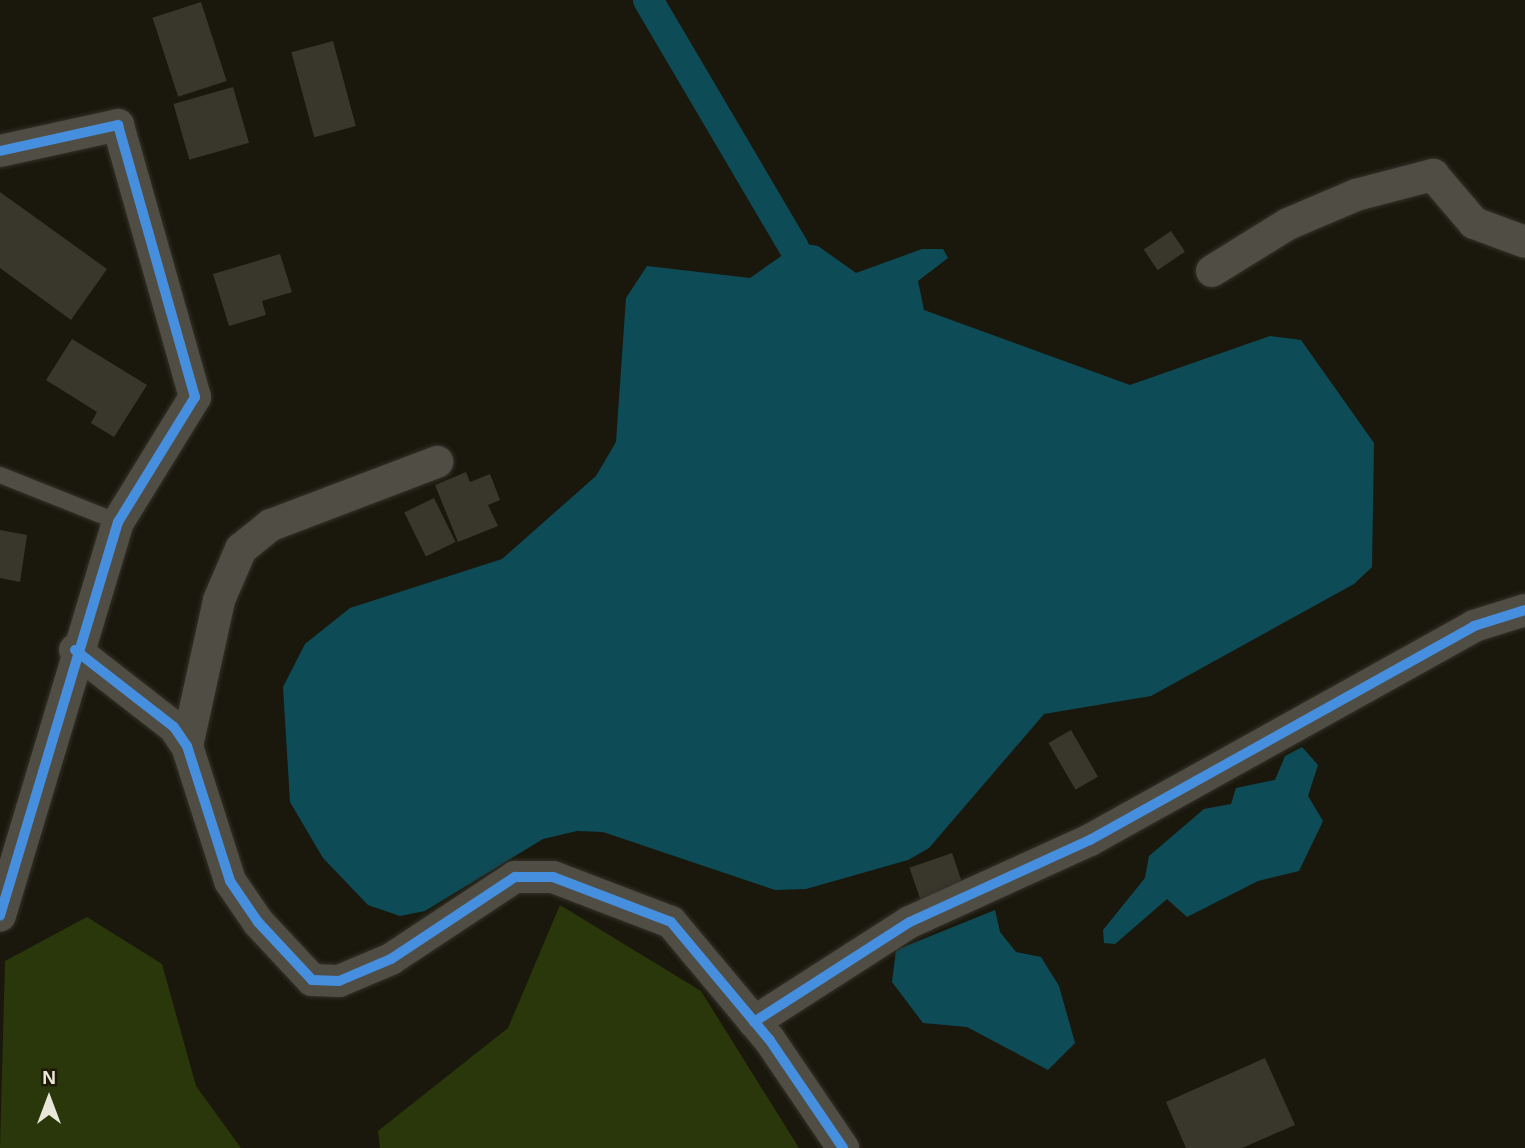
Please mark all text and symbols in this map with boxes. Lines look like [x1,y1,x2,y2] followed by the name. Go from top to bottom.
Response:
[14,1064,84,1134] north arrow
[42,1067,56,1088] text: N

